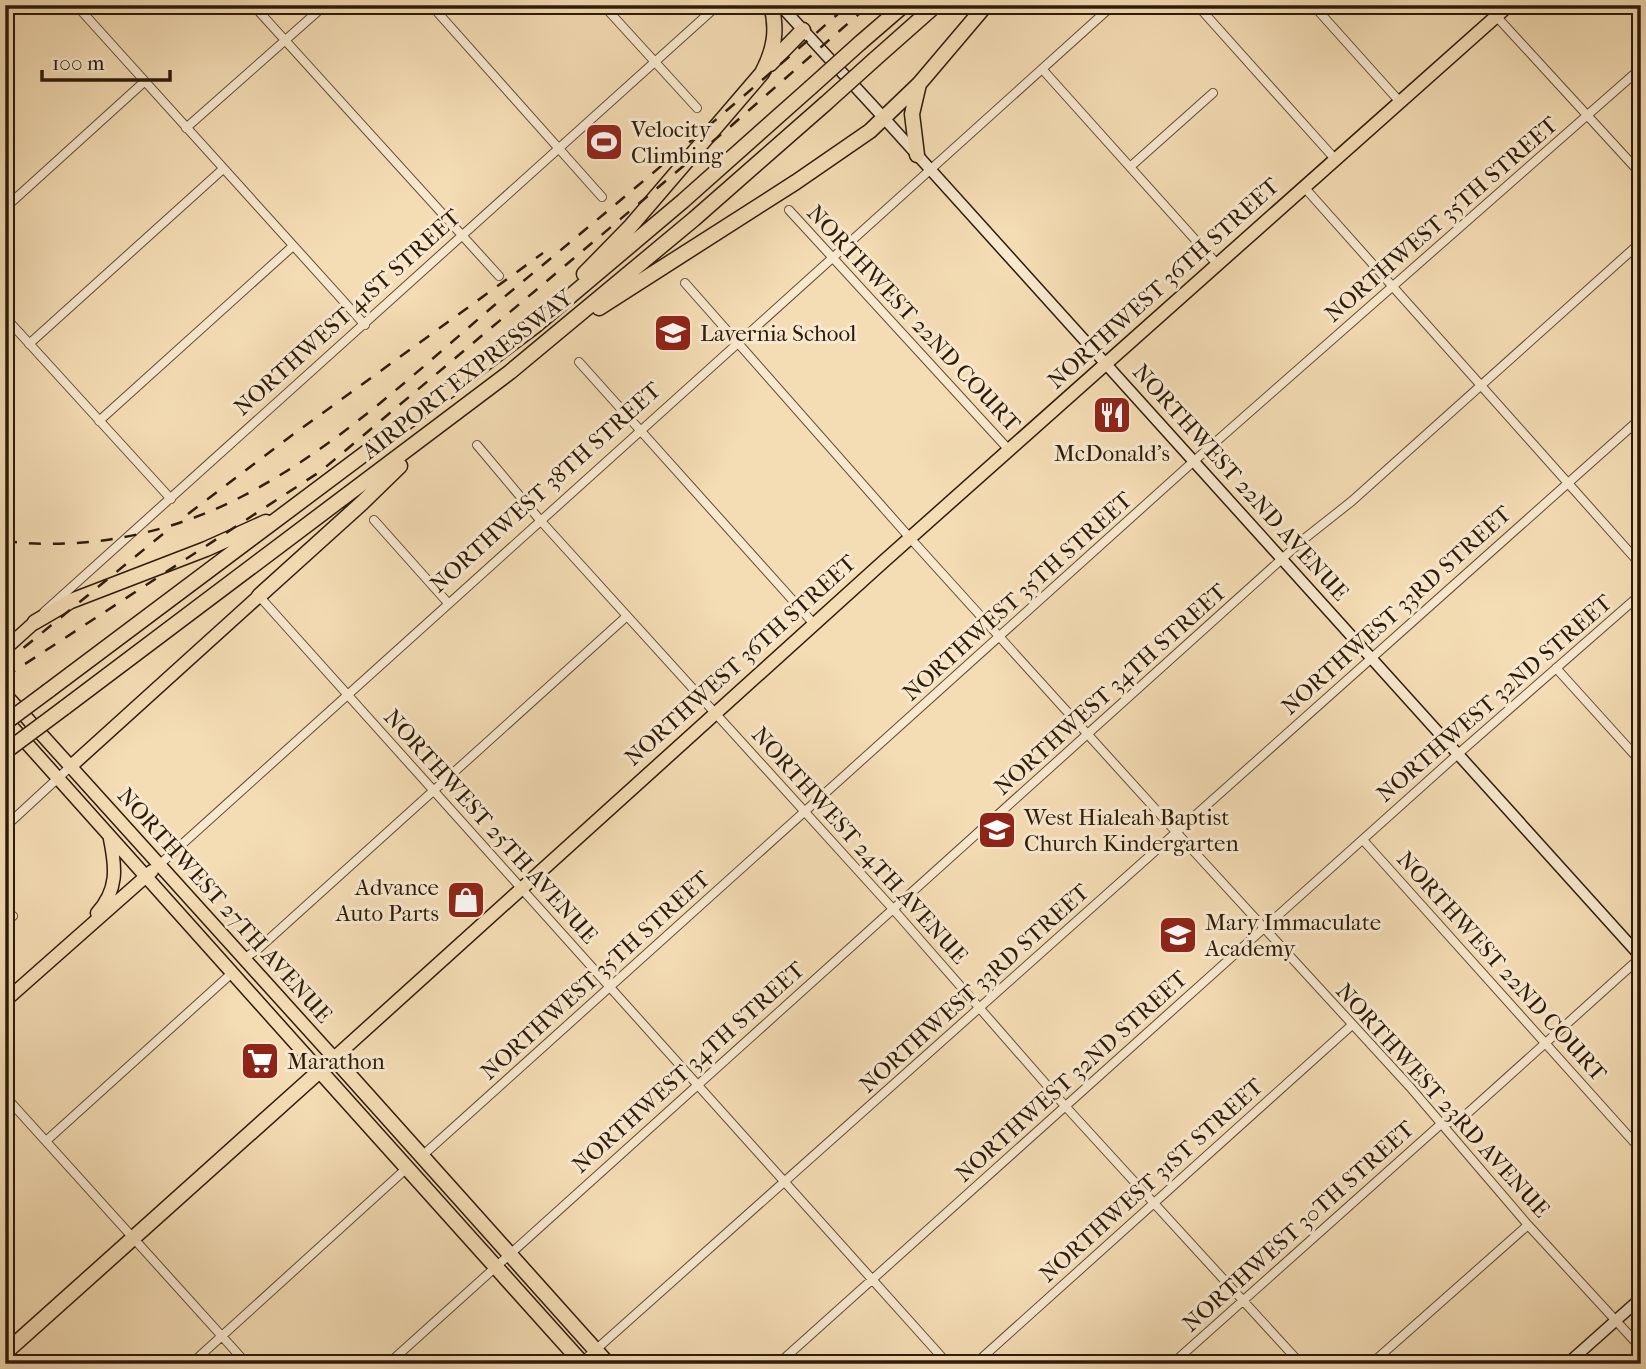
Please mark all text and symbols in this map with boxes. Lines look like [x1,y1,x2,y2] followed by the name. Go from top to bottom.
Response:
[42,38,170,82] scale bar
[52,51,105,75] text: 100 m
[1320,111,1564,328] street label: NORTHWEST 35TH STREET
[630,116,724,169] place label: Velocity Climbing
[583,121,625,163] sports icon: Velocity Climbing
[1042,172,1285,394] street label: NORTHWEST 36TH STREET
[801,199,1026,438] street label: NORTHWEST 22ND COURT
[229,203,467,421] street label: NORTHWEST 41ST STREET
[356,283,579,466] street label: AIRPORT EXPRESSWAY
[652,312,694,354] school or university icon: Lavernia School
[700,320,857,347] place label: Lavernia School
[1127,358,1354,606] street label: NORTHWEST 22ND AVENUE
[424,376,667,598] street label: NORTHWEST 38TH STREET
[1091,394,1133,436] restaurant icon: McDonald's
[1054,440,1170,467] place label: McDonald's
[897,486,1138,707] street label: NORTHWEST 35TH STREET
[1276,500,1517,721] street label: NORTHWEST 33RD STREET
[619,549,862,771] street label: NORTHWEST 36TH STREET
[989,578,1232,801] street label: NORTHWEST 34TH STREET
[1371,589,1618,808] street label: NORTHWEST 32ND STREET
[378,704,603,949] street label: NORTHWEST 25TH AVENUE
[746,721,973,969] street label: NORTHWEST 24TH AVENUE
[112,782,337,1029] street label: NORTHWEST 27TH AVENUE
[1023,804,1239,857] place label: West Hialeah Baptist Church Kindergarten
[976,809,1018,851] school or university icon: West Hialeah Baptist Church Kindergarten
[1391,846,1612,1087] street label: NORTHWEST 22ND COURT
[475,865,716,1086] street label: NORTHWEST 35TH STREET
[335,874,439,927] place label: Advance Auto Parts
[854,878,1095,1099] street label: NORTHWEST 33RD STREET
[445,879,487,921] shop icon: Advance Auto Parts
[1204,909,1381,962] place label: Mary Immaculate Academy
[1157,914,1199,956] school or university icon: Mary Immaculate Academy
[567,956,810,1179] street label: NORTHWEST 34TH STREET
[950,965,1193,1188] street label: NORTHWEST 32ND STREET
[1330,978,1555,1223] street label: NORTHWEST 23RD AVENUE
[239,1040,281,1082] supermarket icon: Marathon
[287,1048,386,1075] place label: Marathon
[1034,1073,1269,1288] street label: NORTHWEST 31ST STREET
[1177,1115,1420,1337] street label: NORTHWEST 30TH STREET

